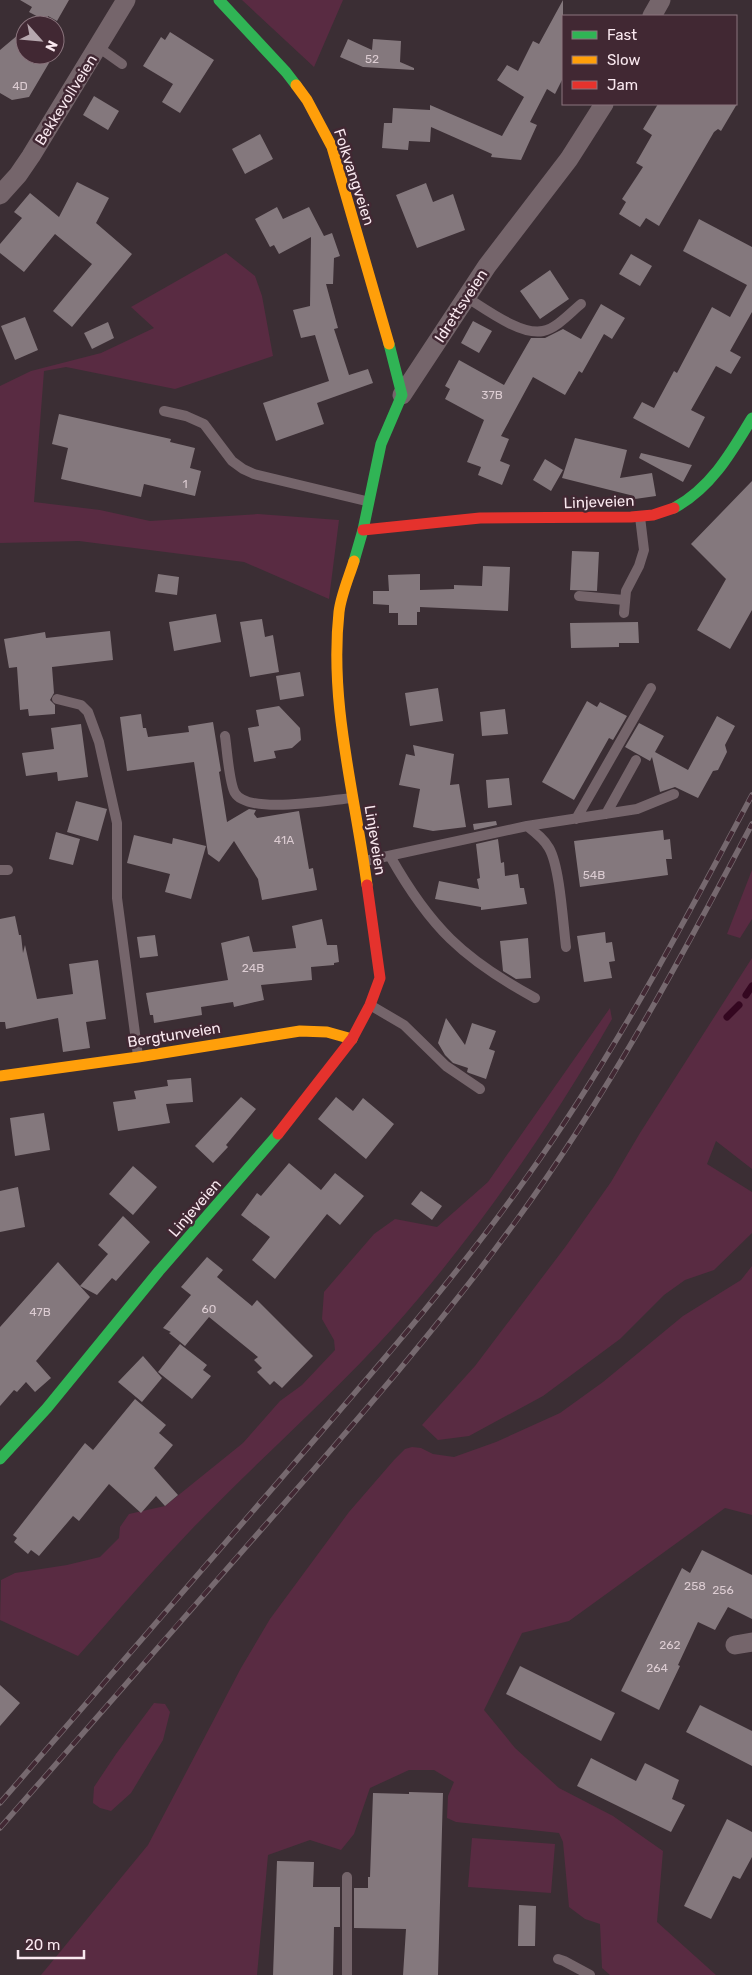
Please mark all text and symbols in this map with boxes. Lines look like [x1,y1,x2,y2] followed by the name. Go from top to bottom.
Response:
[15,15,65,65] north arrow
[562,15,737,105] legend
[607,26,637,44] text: Fast
[41,37,61,54] text: N
[31,51,101,149] street label: Bekkevollveien
[607,51,640,69] text: Slow
[365,52,379,66] house number: 52
[607,76,638,94] text: Jam
[12,79,28,93] house number: 4D
[330,126,378,228] street label: Folkvangveien
[431,266,491,346] street label: Idrettsveien
[481,388,503,402] house number: 37B
[182,477,188,491] house number: 1
[563,492,635,512] street label: Linjeveien
[361,804,389,876] street label: Linjeveien
[274,833,294,847] house number: 41A
[583,868,605,882] house number: 54B
[242,961,264,975] house number: 24B
[126,1019,222,1051] street label: Bergtunveien
[165,1175,225,1241] street label: Linjeveien
[202,1302,216,1316] house number: 60
[29,1305,51,1319] house number: 47B
[684,1579,706,1593] house number: 258
[712,1583,734,1597] house number: 256
[659,1638,681,1652] house number: 262
[646,1661,668,1675] house number: 264
[18,1928,84,1960] scale bar
[25,1936,60,1954] text: 20 m

